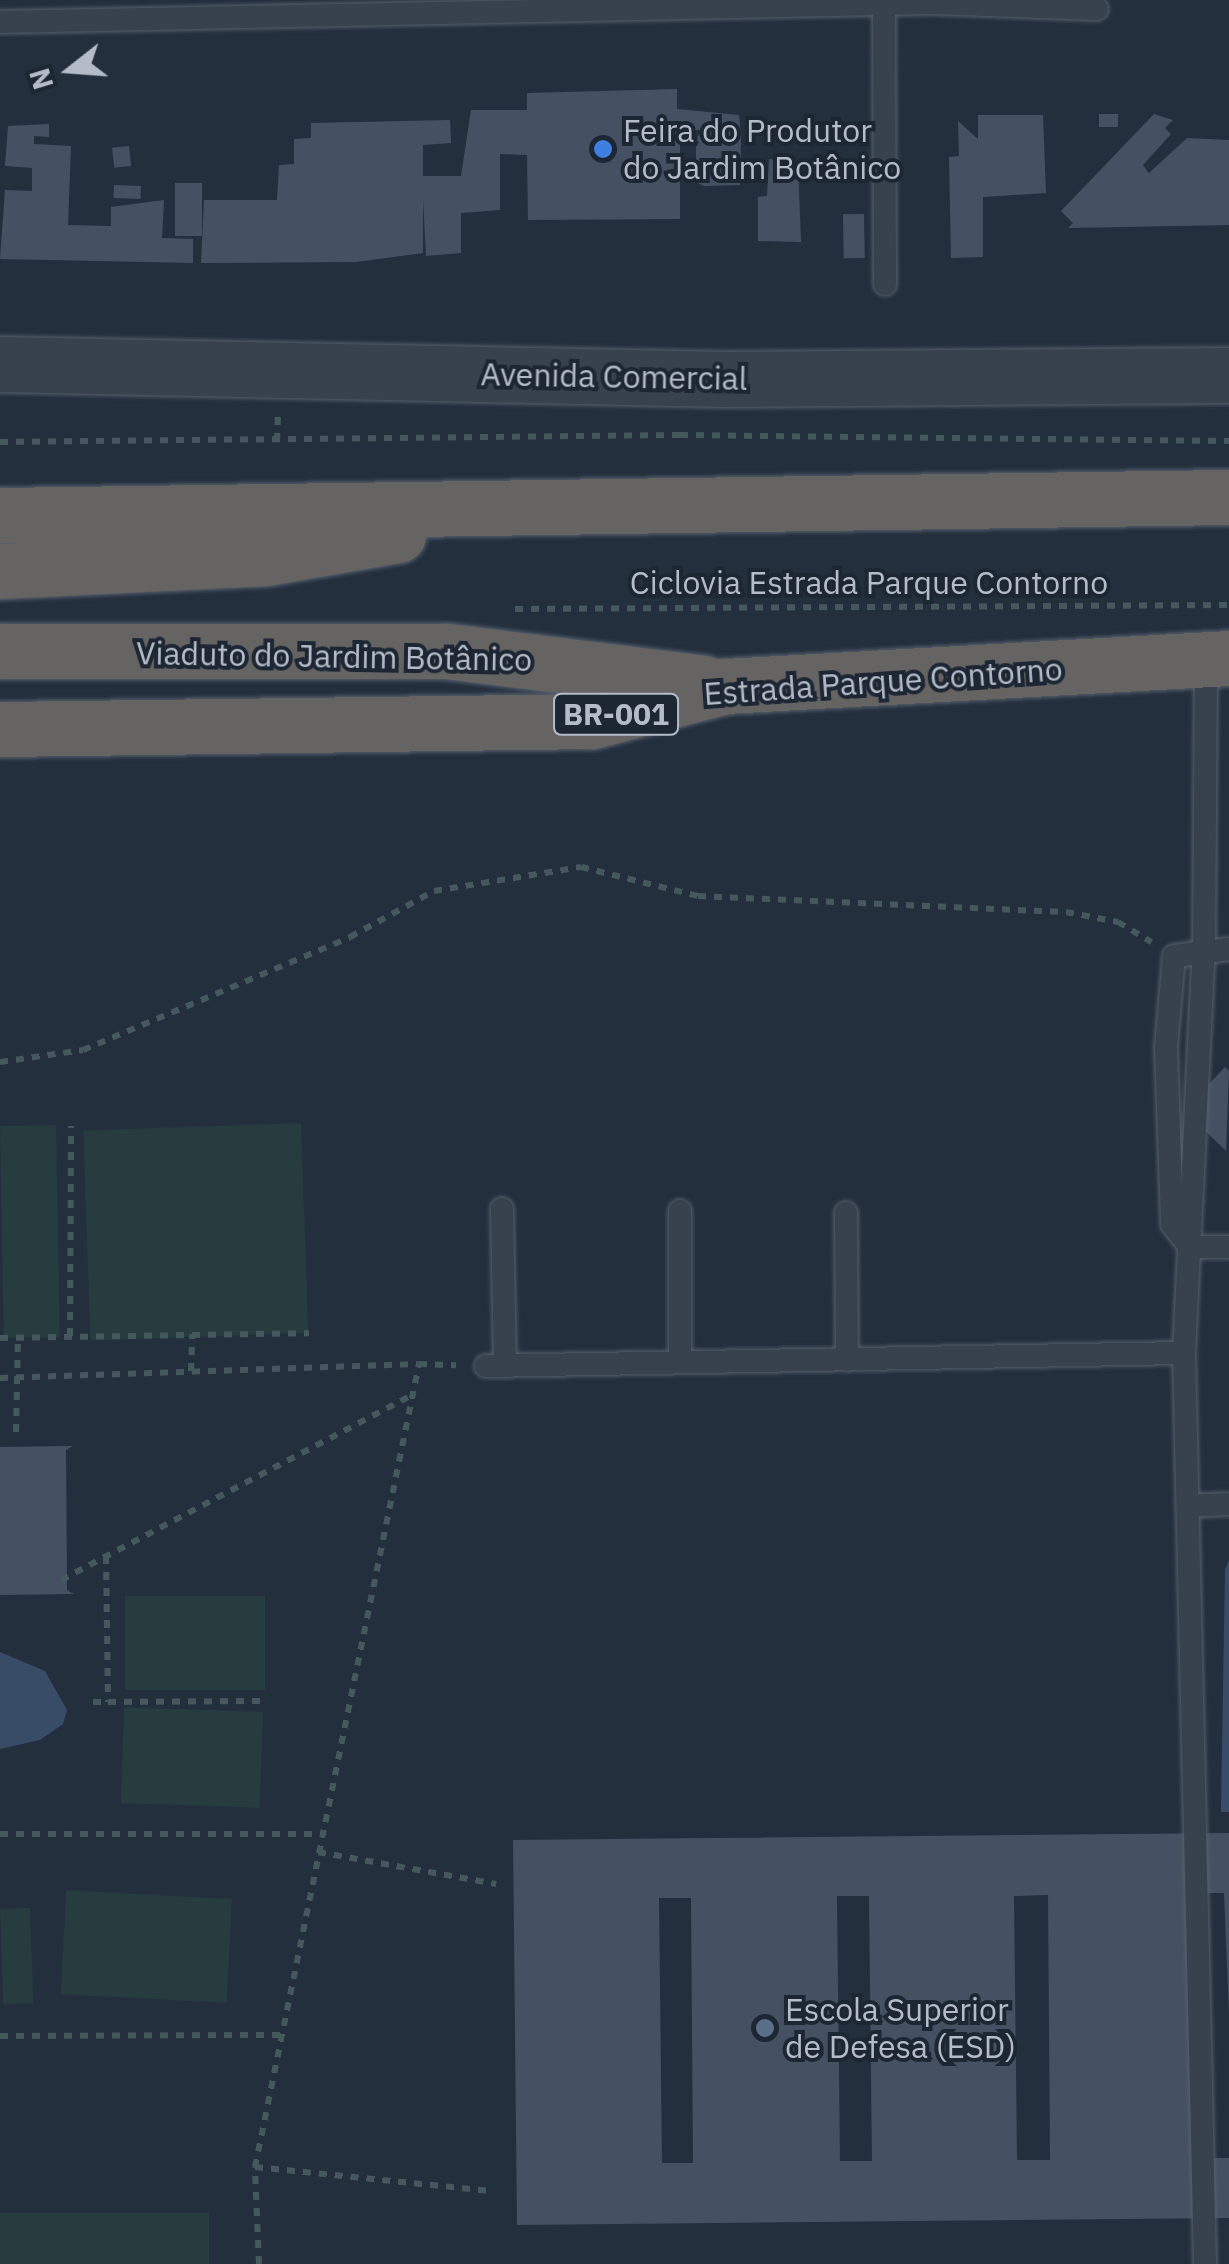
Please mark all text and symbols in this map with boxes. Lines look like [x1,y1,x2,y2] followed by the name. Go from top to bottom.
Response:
[20,20,120,120] north arrow
[20,64,61,94] text: N
[623,112,901,187] place label: Feira do Produtor do Jardim Botânico
[592,138,614,160] marker: Feira do Produtor do Jardim Botânico
[480,354,748,398] street label: Avenida Comercial
[630,563,1108,601] street label: Ciclovia Estrada Parque Contorno
[136,633,532,679] street label: Viaduto do Jardim Botânico
[702,649,1064,713] street label: Estrada Parque Contorno
[551,689,681,739] road number: BR-001
[785,1991,1016,2066] place label: Escola Superior de Defesa (ESD)
[754,2017,776,2039] marker: Escola Superior de Defesa (ESD)

